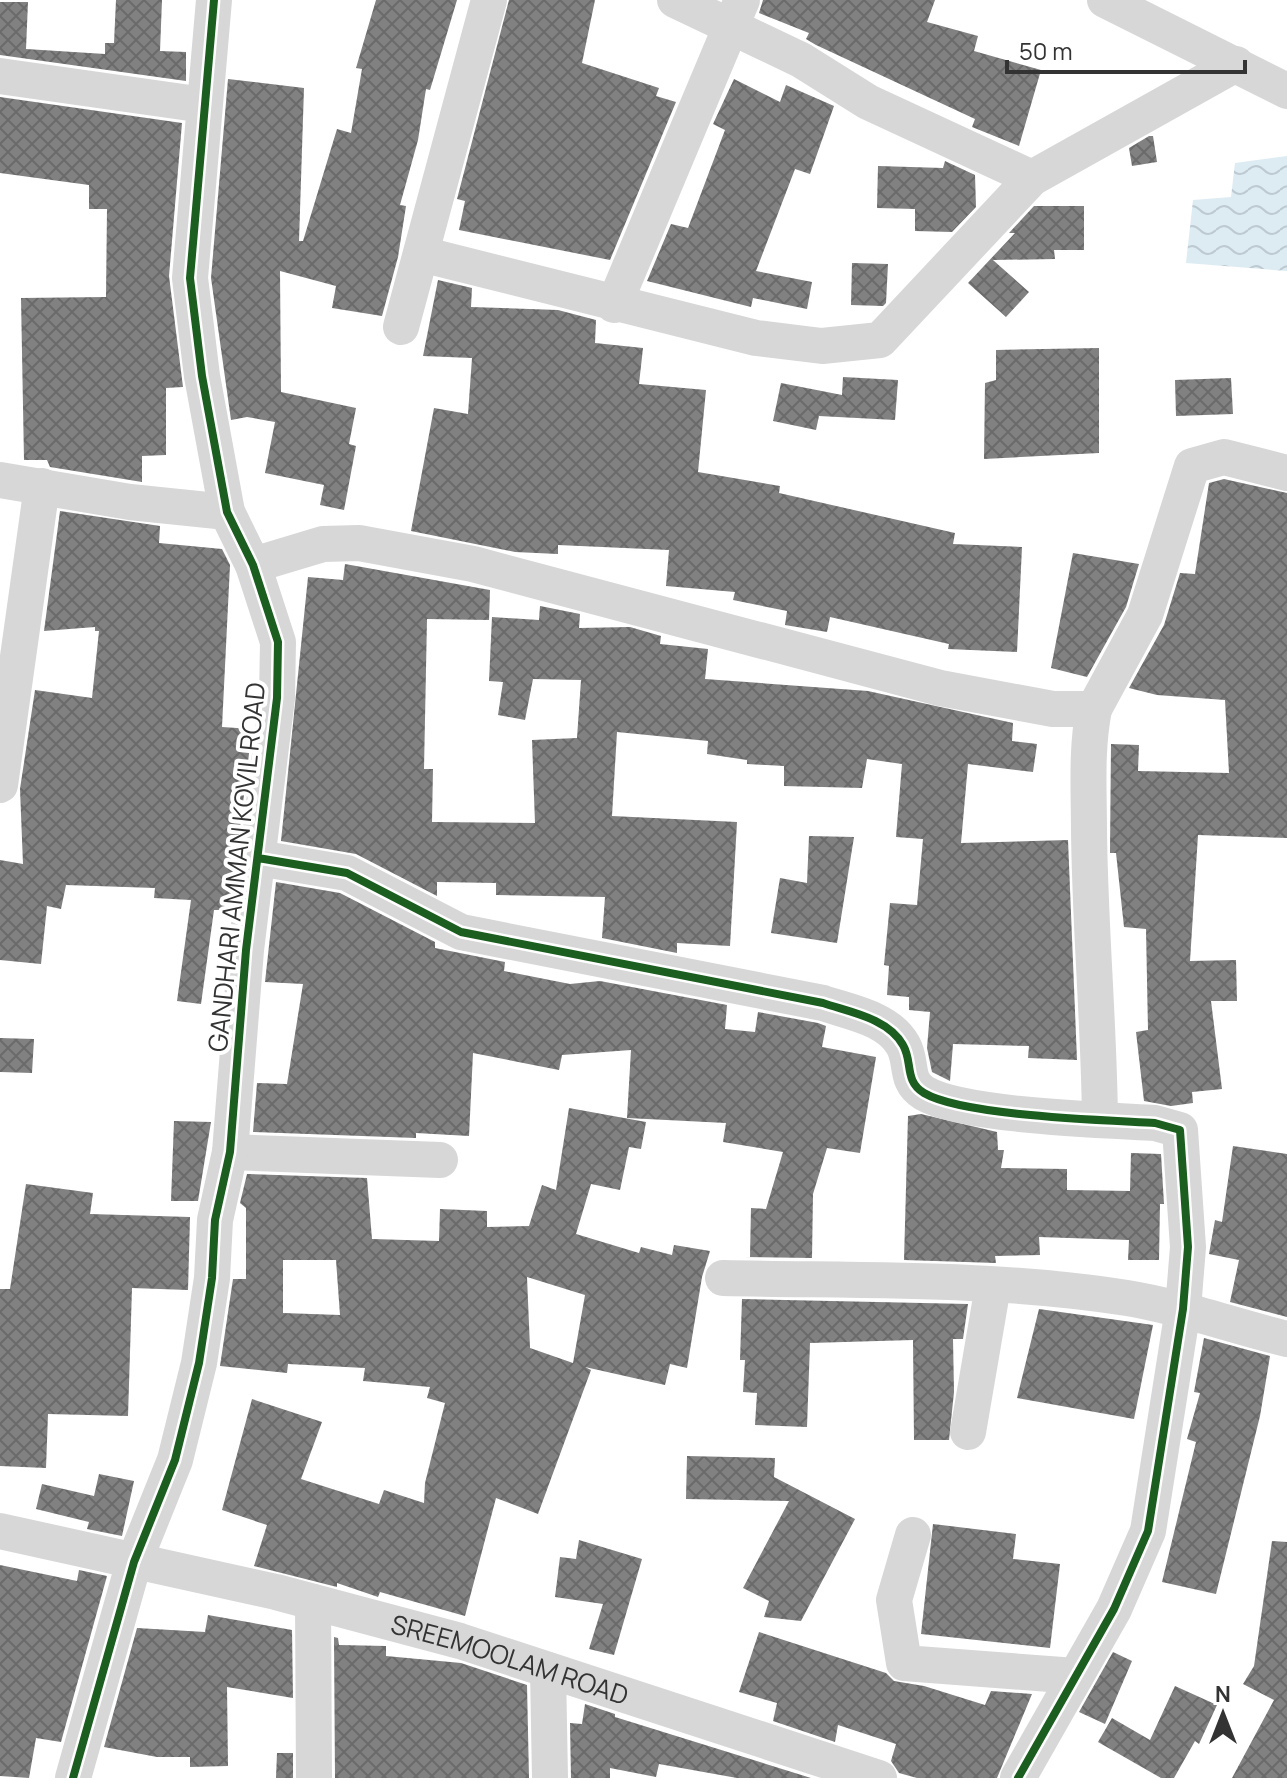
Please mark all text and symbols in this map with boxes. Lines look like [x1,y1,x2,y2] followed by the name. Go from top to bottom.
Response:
[1007,24,1245,74] scale bar
[1019,34,1073,67] text: 50 m
[199,681,273,1053] street label: GANDHARI AMMAN KOVIL ROAD
[387,1605,633,1713] street label: SREEMOOLAM ROAD
[1183,1674,1263,1754] north arrow
[1215,1679,1231,1709] text: N

